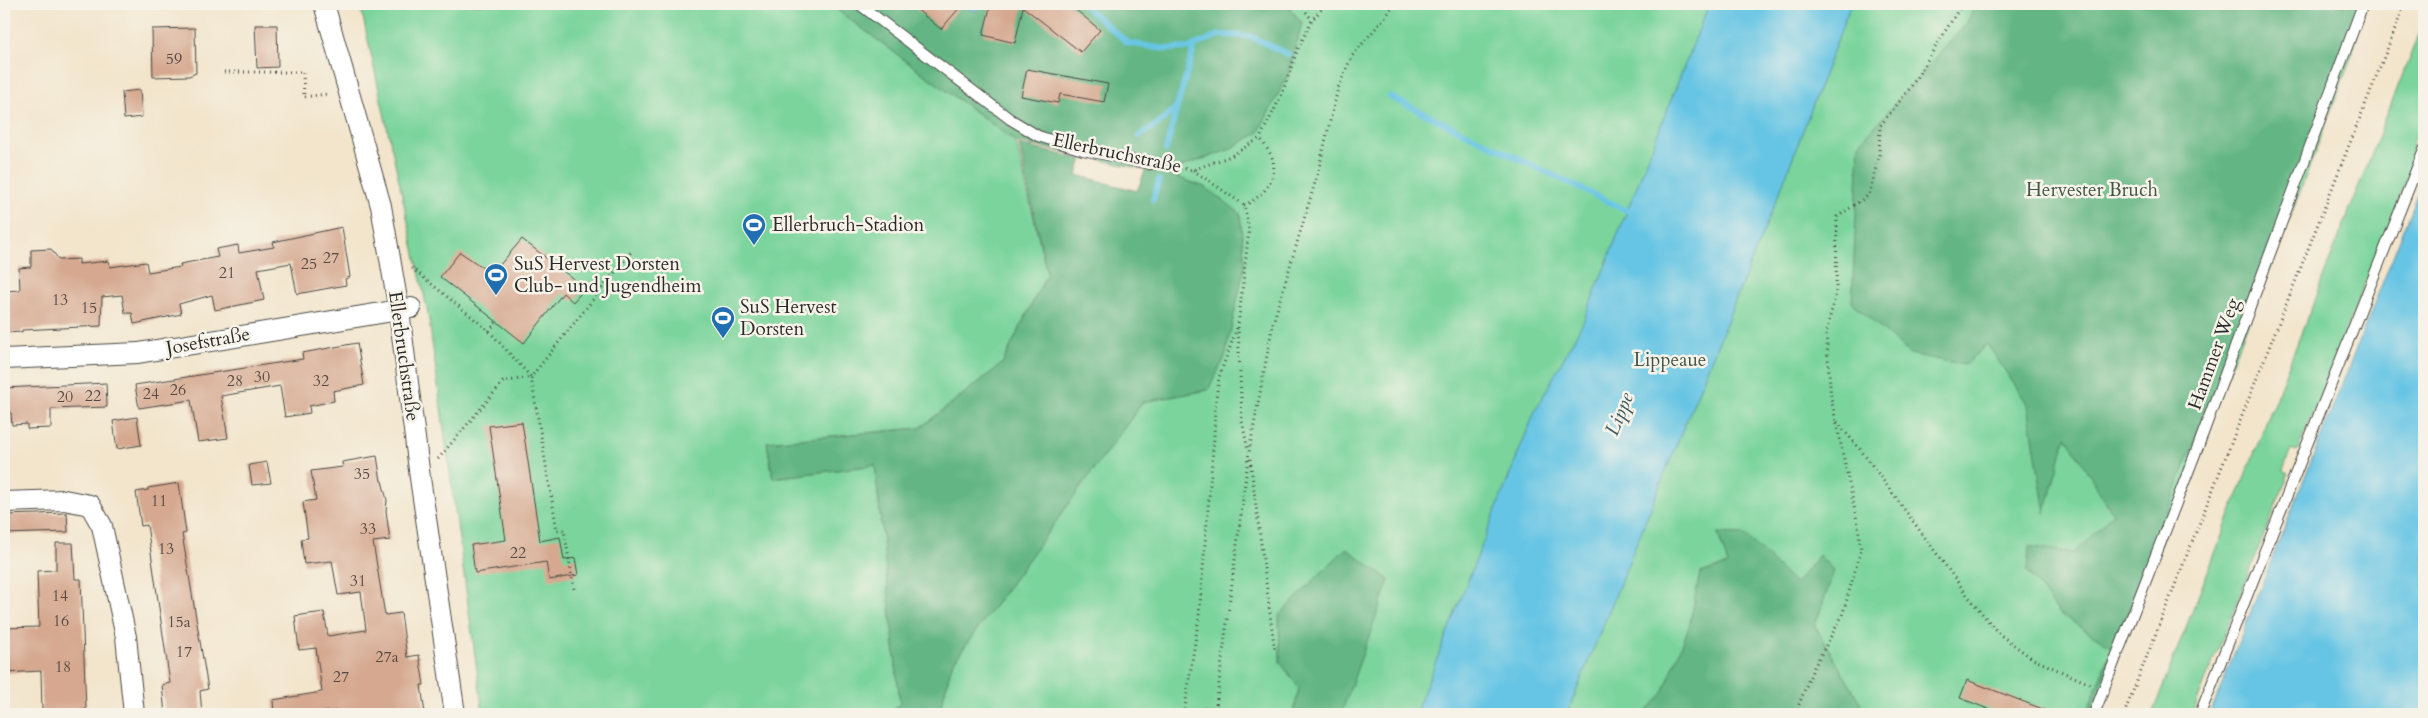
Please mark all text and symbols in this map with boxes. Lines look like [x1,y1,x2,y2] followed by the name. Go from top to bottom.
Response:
[166,48,182,70] house number: 59
[1050,127,1184,179] street label: Ellerbruchstraße
[2026,177,2159,203] park label: Hervester Bruch
[741,212,767,246] sports icon: Ellerbruch-Stadion
[772,212,925,238] place label: Ellerbruch-Stadion
[323,247,339,269] house number: 27
[514,251,702,299] place label: SuS Hervest Dorsten Club- und Jugendheim
[301,253,317,275] house number: 25
[219,262,235,284] house number: 21
[483,262,509,296] sports icon: SuS Hervest Dorsten Club- und Jugendheim
[52,289,68,311] house number: 13
[382,289,426,423] street label: Ellerbruchstraße
[740,294,837,342] place label: SuS Hervest Dorsten
[2182,294,2246,413] street label: Hammer Weg
[81,297,97,319] house number: 15
[710,305,736,339] sports icon: SuS Hervest Dorsten
[161,321,252,362] street label: Josefstraße
[1634,347,1706,373] park label: Lippeaue
[254,366,270,388] house number: 30
[227,370,243,392] house number: 28
[313,370,329,392] house number: 32
[170,379,186,401] house number: 26
[143,383,159,405] house number: 24
[85,385,101,407] house number: 22
[57,386,73,408] house number: 20
[1598,388,1640,440] water label: Lippe
[354,463,370,485] house number: 35
[151,490,167,512] house number: 11
[360,518,376,540] house number: 33
[158,538,174,560] house number: 13
[510,542,526,564] house number: 22
[350,570,366,592] house number: 31
[52,585,68,607] house number: 14
[53,610,69,632] house number: 16
[167,611,191,633] house number: 15a
[176,641,192,663] house number: 17
[375,646,399,668] house number: 27a
[55,656,71,678] house number: 18
[333,666,349,688] house number: 27

